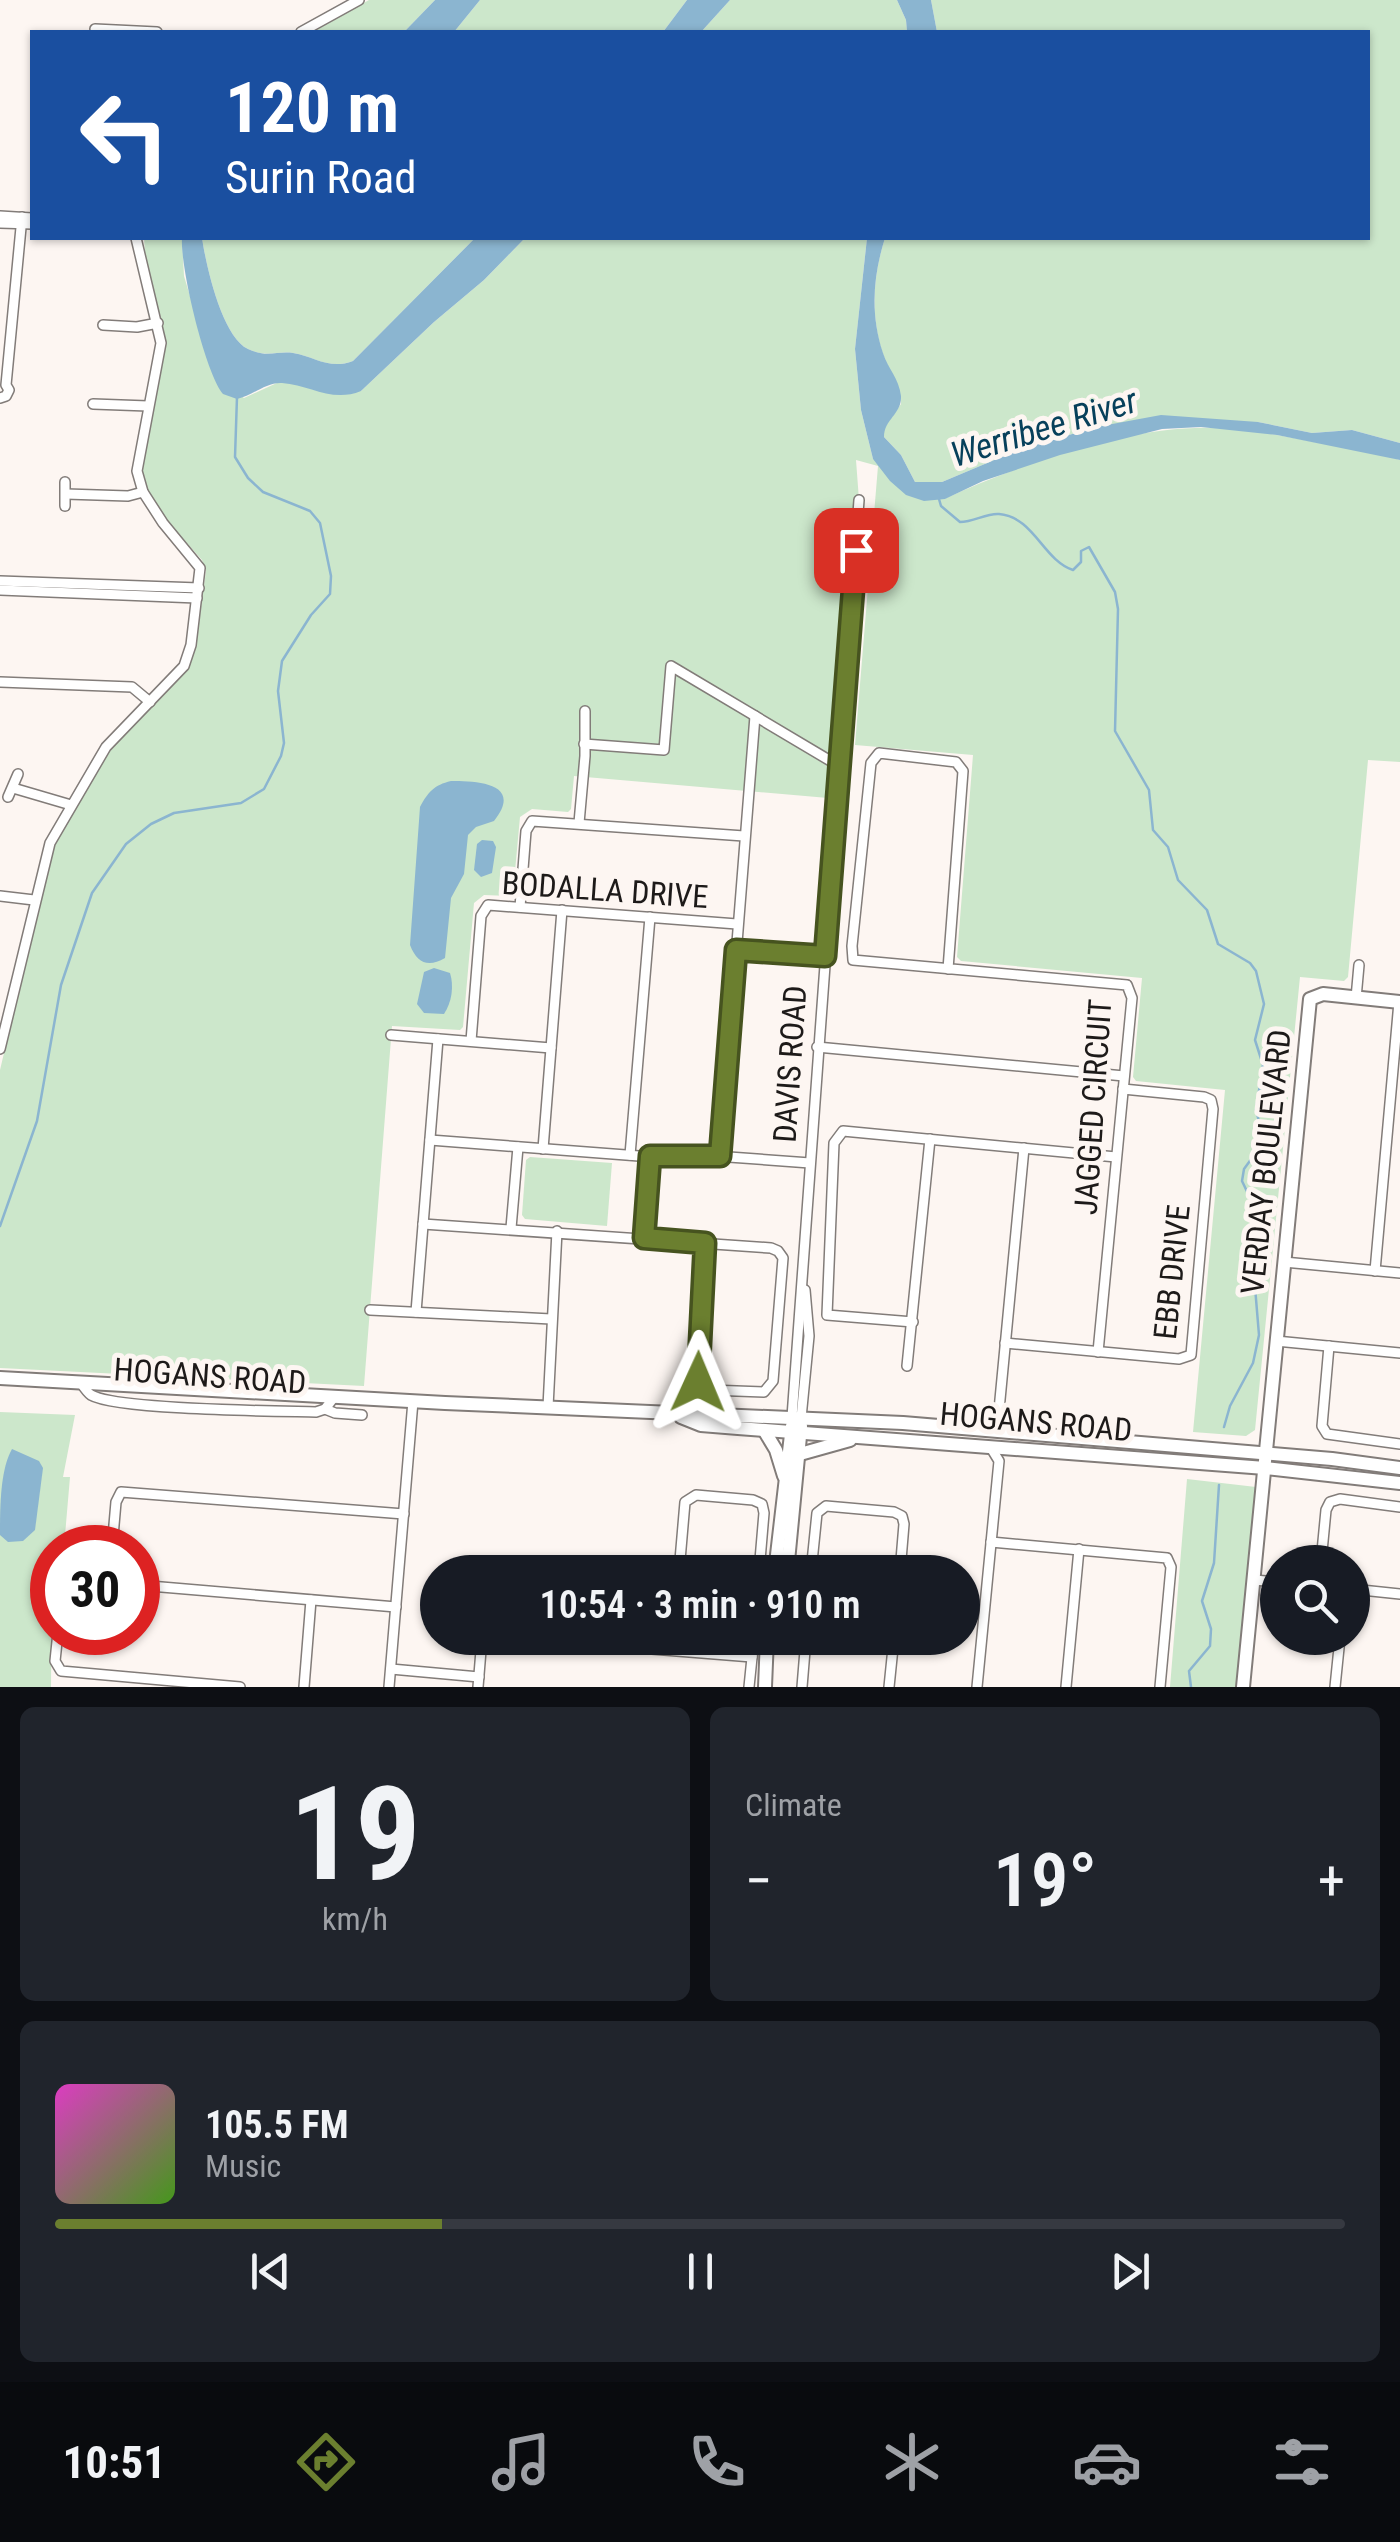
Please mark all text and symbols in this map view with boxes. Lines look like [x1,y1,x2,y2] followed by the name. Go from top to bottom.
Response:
[225,67,399,149] text: 120 m
[60,70,190,200] icon: left
[225,151,417,204] text: Surin Road
[946,380,1143,476] water label: Werribee River
[814,508,899,593] pin
[829,523,884,578] icon: arrive
[501,864,709,916] street label: BODALLA DRIVE
[766,984,814,1144] street label: DAVIS ROAD
[1067,998,1119,1216] street label: JAGGED CIRCUIT
[1233,1028,1299,1296] street label: VERDAY BOULEVARD
[1146,1203,1198,1341] street label: EBB DRIVE
[646,1330,750,1434] position arrow
[113,1350,307,1402] street label: HOGANS ROAD
[938,1395,1134,1449] street label: HOGANS ROAD
[30,1525,160,1655] speed limit sign: 30
[1260,1545,1370,1655] map controls
[1260,1545,1370,1655] button: search
[540,1583,860,1627] text: 10:54 · 3 min · 910 m
[289,1758,421,1911] text: 19
[745,1786,842,1824] text: Climate
[993,1836,1097,1924] text: 19°
[745,1849,773,1913] text: −
[1318,1849,1345,1913] text: +
[322,1900,388,1938] text: km/h
[205,2103,349,2147] text: 105.5 FM
[205,2147,281,2185] text: Music
[243,2244,298,2299] icon: previous
[673,2244,728,2299] icon: pause
[1103,2244,1158,2299] icon: next
[291,2427,361,2497] icon: directions
[486,2427,556,2497] icon: music
[682,2427,752,2497] icon: phone
[877,2427,947,2497] icon: climate
[1072,2427,1142,2497] icon: car
[1267,2427,1337,2497] icon: filters
[63,2436,166,2489] text: 10:51

